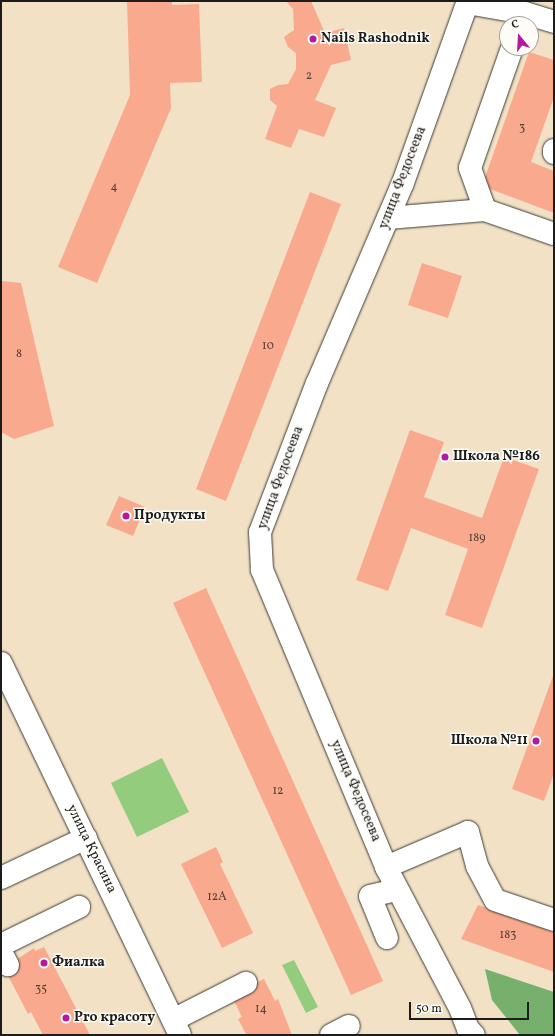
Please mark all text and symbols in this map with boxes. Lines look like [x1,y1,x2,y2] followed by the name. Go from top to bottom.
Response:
[499,16,539,56] north arrow
[510,17,521,33] text: С
[321,31,430,47] place label: Nails Rashodnik
[308,34,318,44] marker: Nails Rashodnik
[306,70,312,84] house number: 2
[519,122,525,136] house number: 3
[376,124,430,232] street label: улица Федосеева
[110,181,118,195] house number: 4
[262,340,274,354] house number: 10
[16,348,22,362] house number: 8
[255,424,307,532] street label: улица Федосеева
[453,449,540,465] place label: Школа №186
[440,452,450,462] marker: Школа №186
[134,508,206,524] place label: Продукты
[121,511,131,521] marker: Продукты
[469,532,485,546] house number: 189
[451,733,528,749] place label: Школа №11
[531,736,541,746] marker: Школа №11
[326,738,384,844] street label: улица Федосеева
[272,785,284,799] house number: 12
[62,802,120,896] street label: улица Красина
[207,891,227,905] house number: 12А
[500,929,516,943] house number: 183
[52,955,105,971] place label: Фиалка
[39,958,49,968] marker: Фиалка
[35,983,47,997] house number: 35
[411,994,531,1020] scale bar
[416,1001,442,1017] text: 50 m
[255,1003,267,1017] house number: 14
[74,1010,155,1026] place label: Pro красоту
[61,1013,71,1023] marker: Pro красоту

